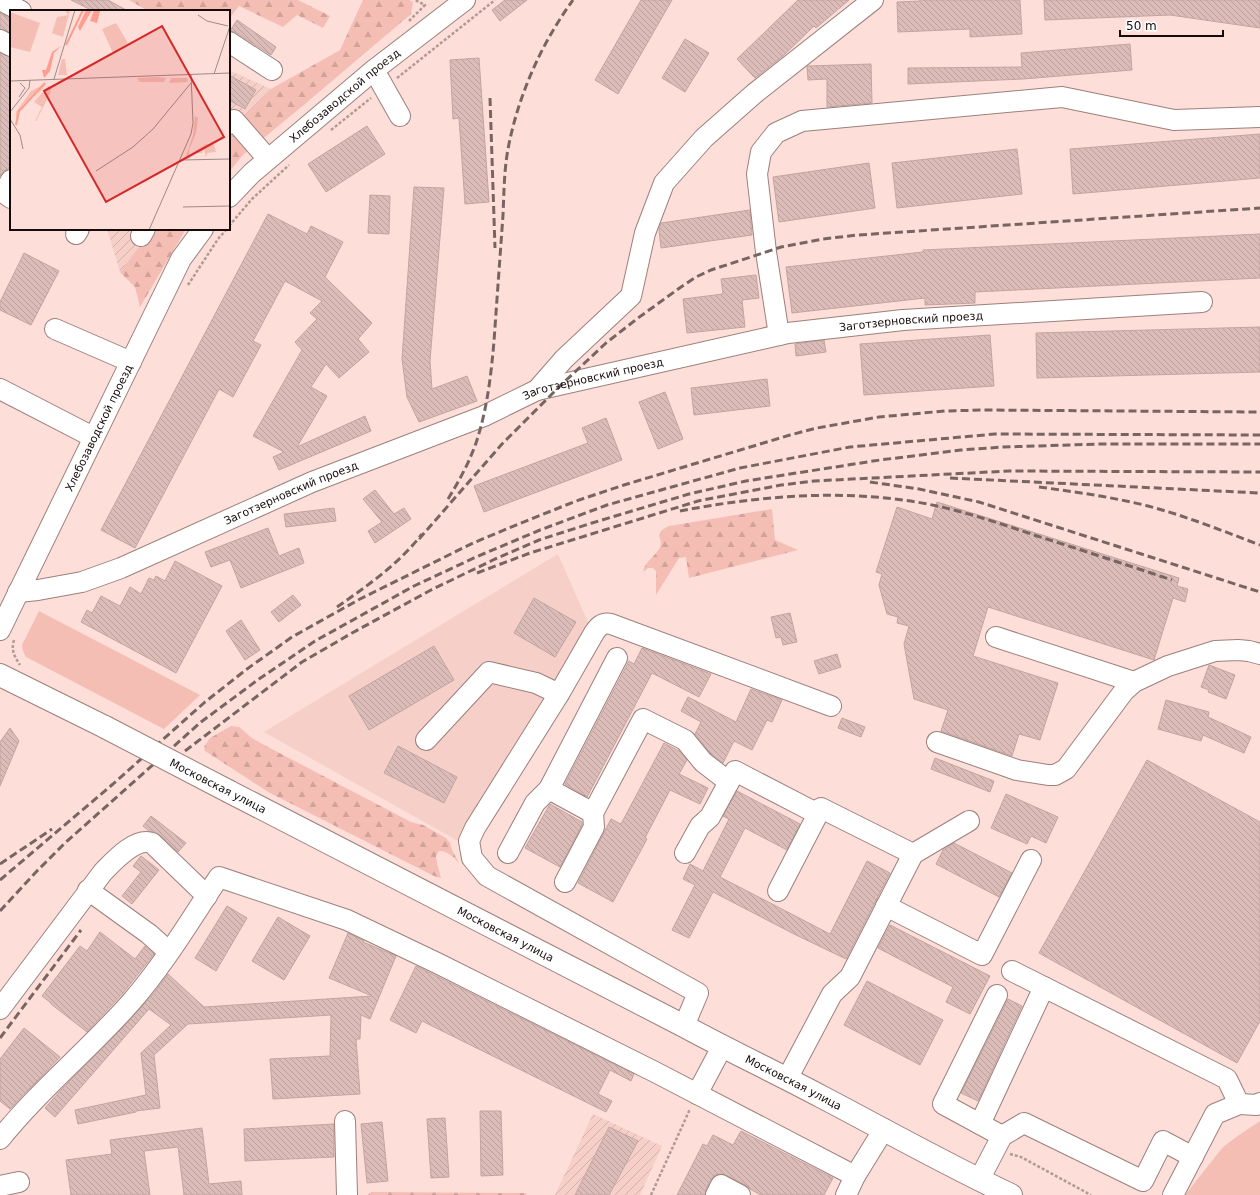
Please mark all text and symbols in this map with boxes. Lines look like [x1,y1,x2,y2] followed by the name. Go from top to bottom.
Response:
[10,10,230,230] inset map
[1120,12,1223,38] scale bar
[1126,19,1157,33] text: 50 m
[287,46,403,145] street label: Хлебозаводской проезд
[838,309,984,334] street label: Заготзерновский проезд
[521,355,665,403] street label: Заготзерновский проезд
[63,362,136,494] street label: Хлебозаводской проезд
[222,459,360,528] street label: Заготзерновский проезд
[167,756,268,816] street label: Московская улица
[455,904,556,965] street label: Московская улица
[743,1053,844,1113] street label: Московская улица

